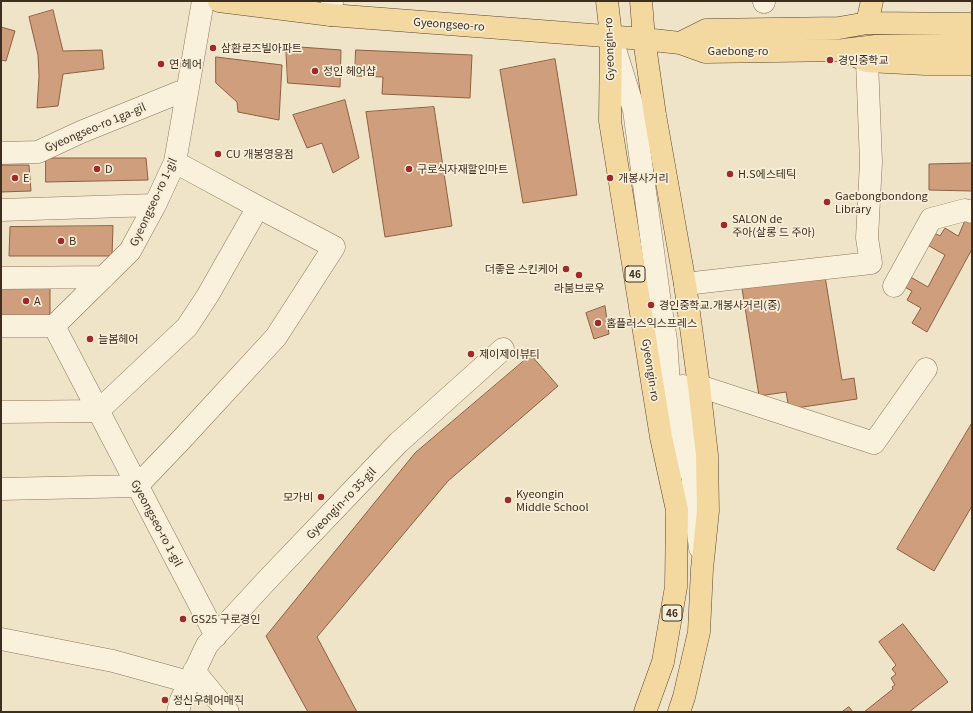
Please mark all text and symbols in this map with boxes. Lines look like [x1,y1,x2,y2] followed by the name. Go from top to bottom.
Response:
[413,15,485,33] street label: Gyeongseo-ro
[601,17,617,81] street label: Gyeongin-ro
[221,41,302,55] place label: 삼환로즈빌아파트
[208,43,218,53] marker: 삼환로즈빌아파트
[708,44,768,58] street label: Gaebong-ro
[838,53,889,67] place label: 경인중학교
[825,55,835,65] marker: 경인중학교
[169,57,202,71] place label: 연 헤어
[156,59,166,69] marker: 연 헤어
[323,64,376,78] place label: 정인 헤어샵
[310,66,320,76] marker: 정인 헤어샵
[43,100,147,154] street label: Gyeongseo-ro 1ga-gil
[226,147,294,161] place label: CU 개봉영웅점
[213,149,223,159] marker: CU 개봉영웅점
[127,156,179,248] street label: Gyeongseo-ro 1-gil
[105,162,113,176] place label: D
[417,162,508,176] place label: 구로식자재할인마트
[92,164,102,174] marker: D
[404,164,414,174] marker: 구로식자재할인마트
[738,167,796,181] place label: H.S에스테틱
[725,169,735,179] marker: H.S에스테틱
[23,171,29,185] place label: E
[618,171,669,185] place label: 개봉사거리
[10,173,20,183] marker: E
[605,173,615,183] marker: 개봉사거리
[835,189,928,215] place label: Gaebongbondong Library
[822,197,832,207] marker: Gaebongbondong Library
[732,212,815,238] place label: SALON de 주아(살롱 드 주아)
[719,220,729,230] marker: SALON de 주아(살롱 드 주아)
[69,234,76,248] place label: B
[56,236,66,246] marker: B
[485,262,558,276] place label: 더좋은 스킨케어
[561,264,571,274] marker: 더좋은 스킨케어
[625,266,645,282] road number: 46
[574,270,584,280] marker: 라붐브로우
[554,281,604,295] place label: 라붐브로우
[34,294,41,308] place label: A
[21,296,31,306] marker: A
[659,298,781,312] place label: 경인중학교.개봉사거리(중)
[646,300,656,310] marker: 경인중학교.개봉사거리(중)
[606,316,697,330] place label: 홈플러스익스프레스
[593,318,603,328] marker: 홈플러스익스프레스
[98,332,138,346] place label: 늘봄헤어
[85,334,95,344] marker: 늘봄헤어
[640,338,662,402] street label: Gyeongin-ro
[479,347,540,361] place label: 제이제이뷰티
[466,349,476,359] marker: 제이제이뷰티
[304,465,378,541] street label: Gyeongin-ro 35-gil
[129,477,185,569] street label: Gyeongseo-ro 1-gil
[516,487,589,513] place label: Kyeongin Middle School
[283,490,313,504] place label: 모가비
[316,492,326,502] marker: 모가비
[503,495,513,505] marker: Kyeongin Middle School
[662,605,682,621] road number: 46
[191,612,260,626] place label: GS25 구로경인
[178,614,188,624] marker: GS25 구로경인
[173,693,244,707] place label: 정신우헤어매직
[160,695,170,705] marker: 정신우헤어매직

